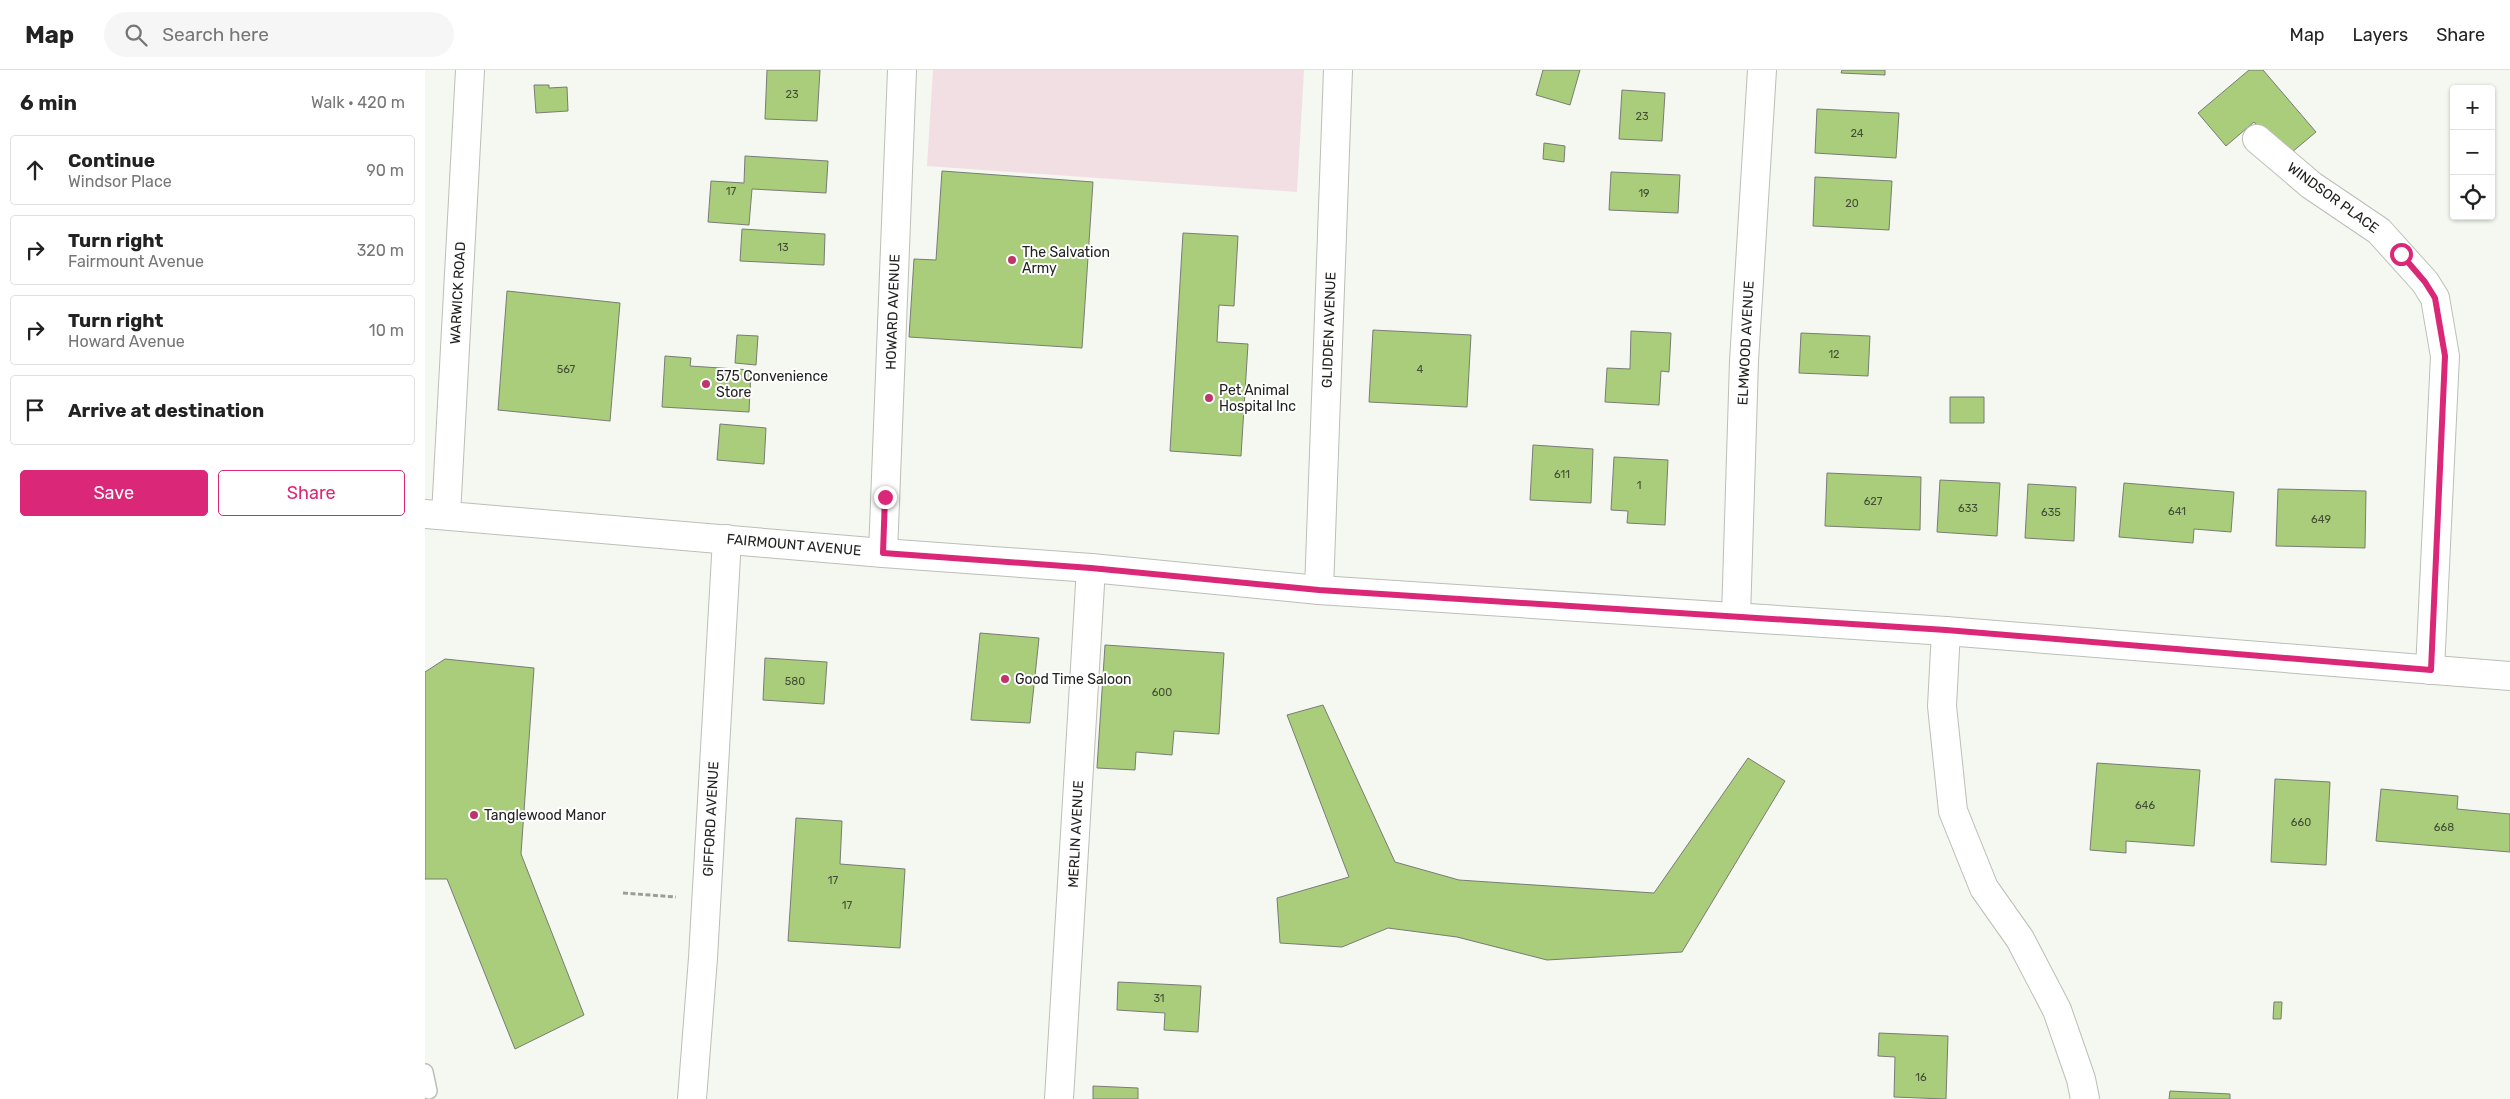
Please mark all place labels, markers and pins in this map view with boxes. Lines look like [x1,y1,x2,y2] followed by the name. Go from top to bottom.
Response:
[1022,244,1110,277] place label: The Salvation Army
[1006,254,1018,266] marker: The Salvation Army
[716,368,828,401] place label: 575 Convenience Store
[700,378,712,390] marker: 575 Convenience Store
[1219,382,1296,415] place label: Pet Animal Hospital Inc
[1203,392,1215,404] marker: Pet Animal Hospital Inc
[1015,671,1132,688] place label: Good Time Saloon
[999,673,1011,685] marker: Good Time Saloon
[484,807,607,824] place label: Tanglewood Manor
[468,809,480,821] marker: Tanglewood Manor

